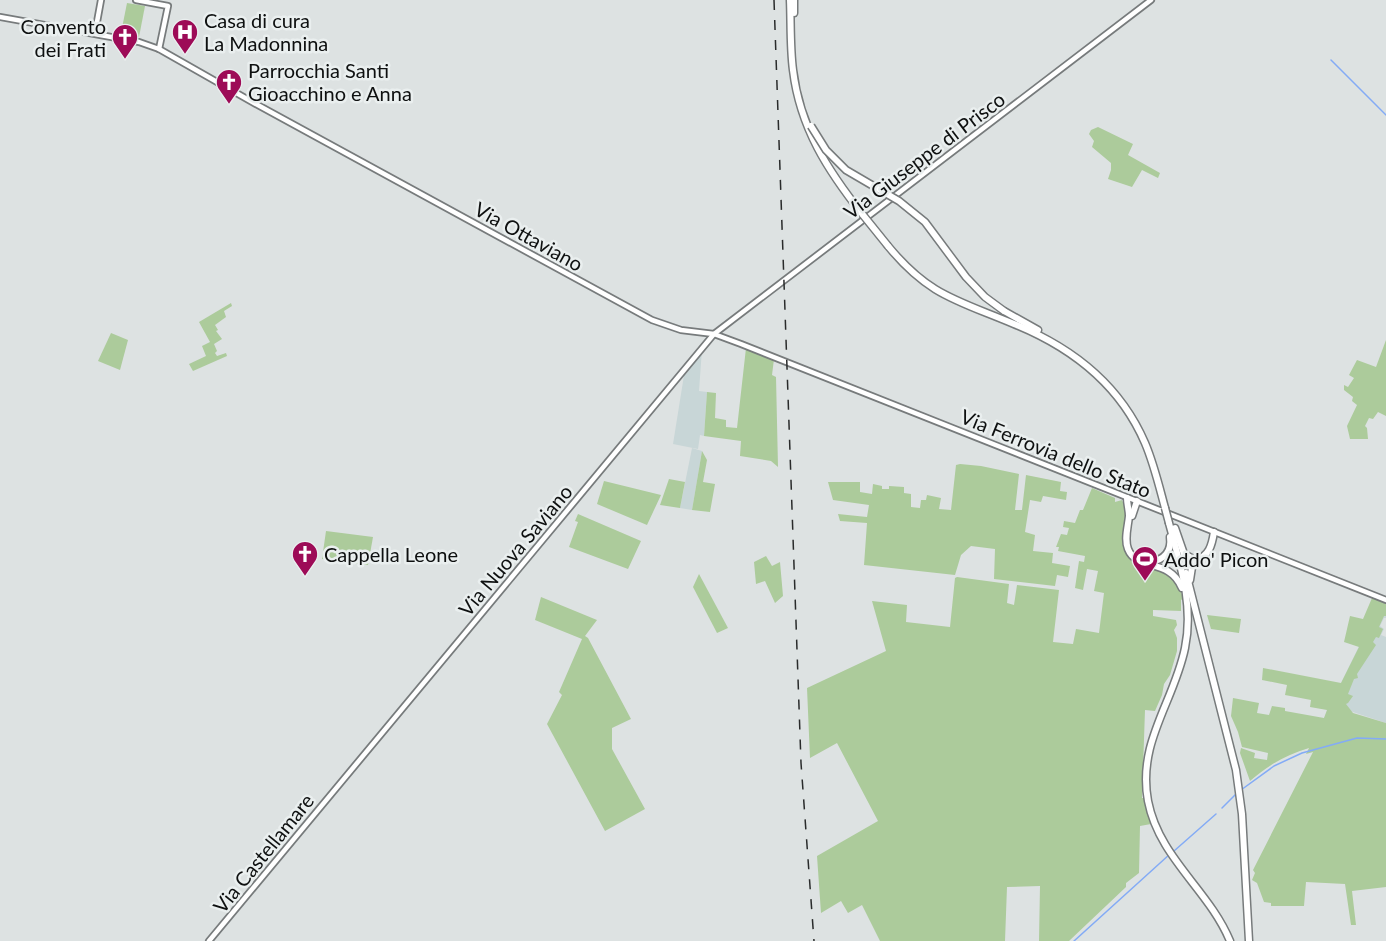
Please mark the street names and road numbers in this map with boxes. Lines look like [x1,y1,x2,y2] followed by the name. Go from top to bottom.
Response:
[839,87,1009,223] street label: Via Giuseppe di Prisco
[471,196,587,276] street label: Via Ottaviano
[957,404,1155,502] street label: Via Ferrovia dello Stato
[453,480,577,620] street label: Via Nuova Saviano
[208,789,318,917] street label: Via Castellamare

